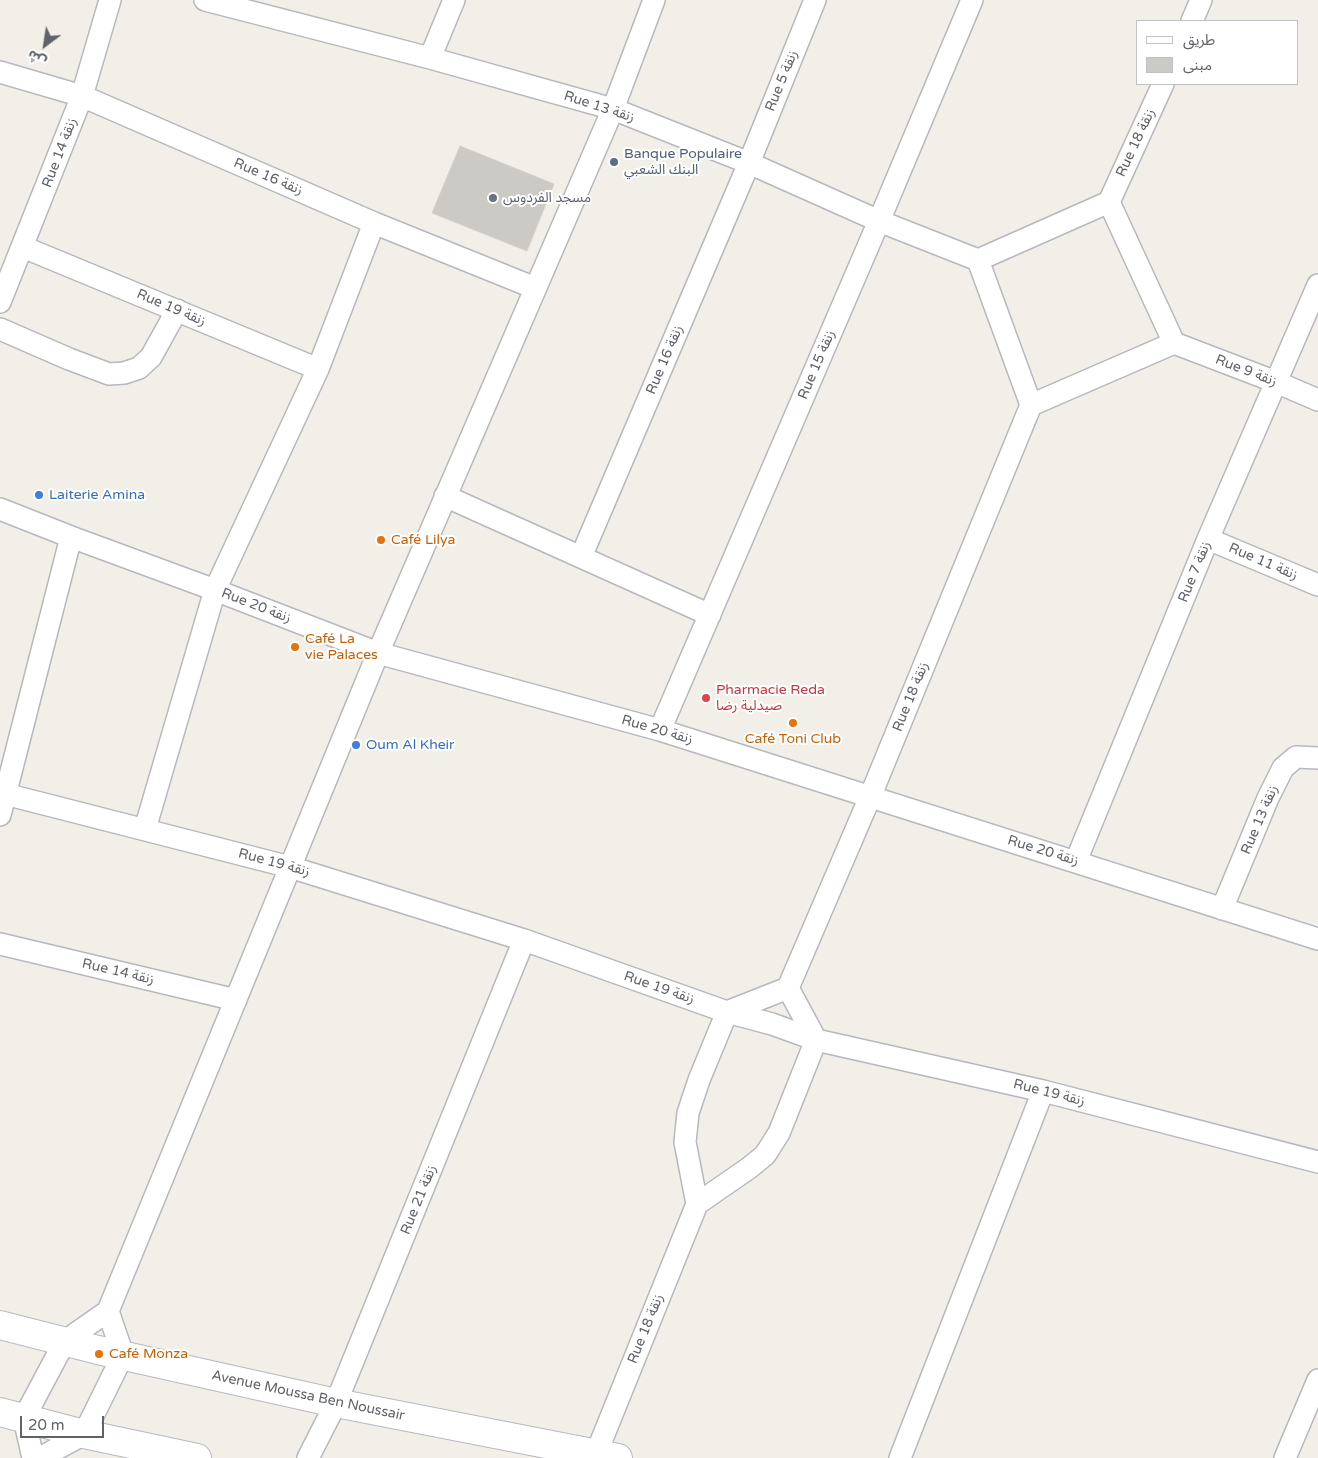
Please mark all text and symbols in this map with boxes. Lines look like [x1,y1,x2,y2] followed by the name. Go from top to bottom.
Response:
[20,20,70,70] north arrow
[1136,20,1298,85] legend
[1183,31,1215,49] text: طريق
[24,46,50,71] text: ش
[762,48,802,114] street label: Rue 5 زنقة
[1183,56,1212,74] text: مبنى
[561,88,637,126] street label: Rue 13 زنقة
[1113,106,1159,180] street label: Rue 18 زنقة
[39,116,81,190] street label: Rue 14 زنقة
[624,146,742,178] place label: Banque Populaire البنك الشعبي
[231,155,305,199] street label: Rue 16 زنقة
[608,156,620,168] marker: Banque Populaire البنك الشعبي
[503,190,591,206] place label: مسجد الفردوس
[487,192,499,204] marker: مسجد الفردوس
[134,286,208,330] street label: Rue 19 زنقة
[643,323,687,397] street label: Rue 16 زنقة
[795,328,839,402] street label: Rue 15 زنقة
[1213,352,1279,390] street label: Rue 9 زنقة
[49,487,145,503] place label: Laiterie Amina
[33,489,45,501] marker: Laiterie Amina
[391,532,455,548] place label: Café Lilya
[375,534,387,546] marker: Café Lilya
[1175,539,1215,605] street label: Rue 7 زنقة
[1226,540,1300,584] street label: Rue 11 زنقة
[219,585,293,627] street label: Rue 20 زنقة
[305,631,378,664] place label: Café La vie Palaces
[289,641,301,653] marker: Café La vie Palaces
[889,660,933,734] street label: Rue 18 زنقة
[716,682,825,714] place label: Pharmacie Reda صيدلية رضا
[700,692,712,704] marker: Pharmacie Reda صيدلية رضا
[619,712,695,748] street label: Rue 20 زنقة
[787,717,799,729] marker: Café Toni Club
[745,731,841,747] place label: Café Toni Club
[366,737,454,753] place label: Oum Al Kheir
[350,739,362,751] marker: Oum Al Kheir
[1238,783,1282,857] street label: Rue 13 زنقة
[1005,832,1081,870] street label: Rue 20 زنقة
[236,845,312,881] street label: Rue 19 زنقة
[80,956,156,988] street label: Rue 14 زنقة
[622,968,696,1008] street label: Rue 19 زنقة
[1011,1076,1087,1110] street label: Rue 19 زنقة
[397,1163,441,1237] street label: Rue 21 زنقة
[624,1292,668,1366] street label: Rue 18 زنقة
[109,1346,188,1362] place label: Café Monza
[93,1348,105,1360] marker: Café Monza
[210,1367,406,1425] street label: Avenue Moussa Ben Noussair
[22,1406,106,1438] scale bar
[28,1416,65,1434] text: 20 m

